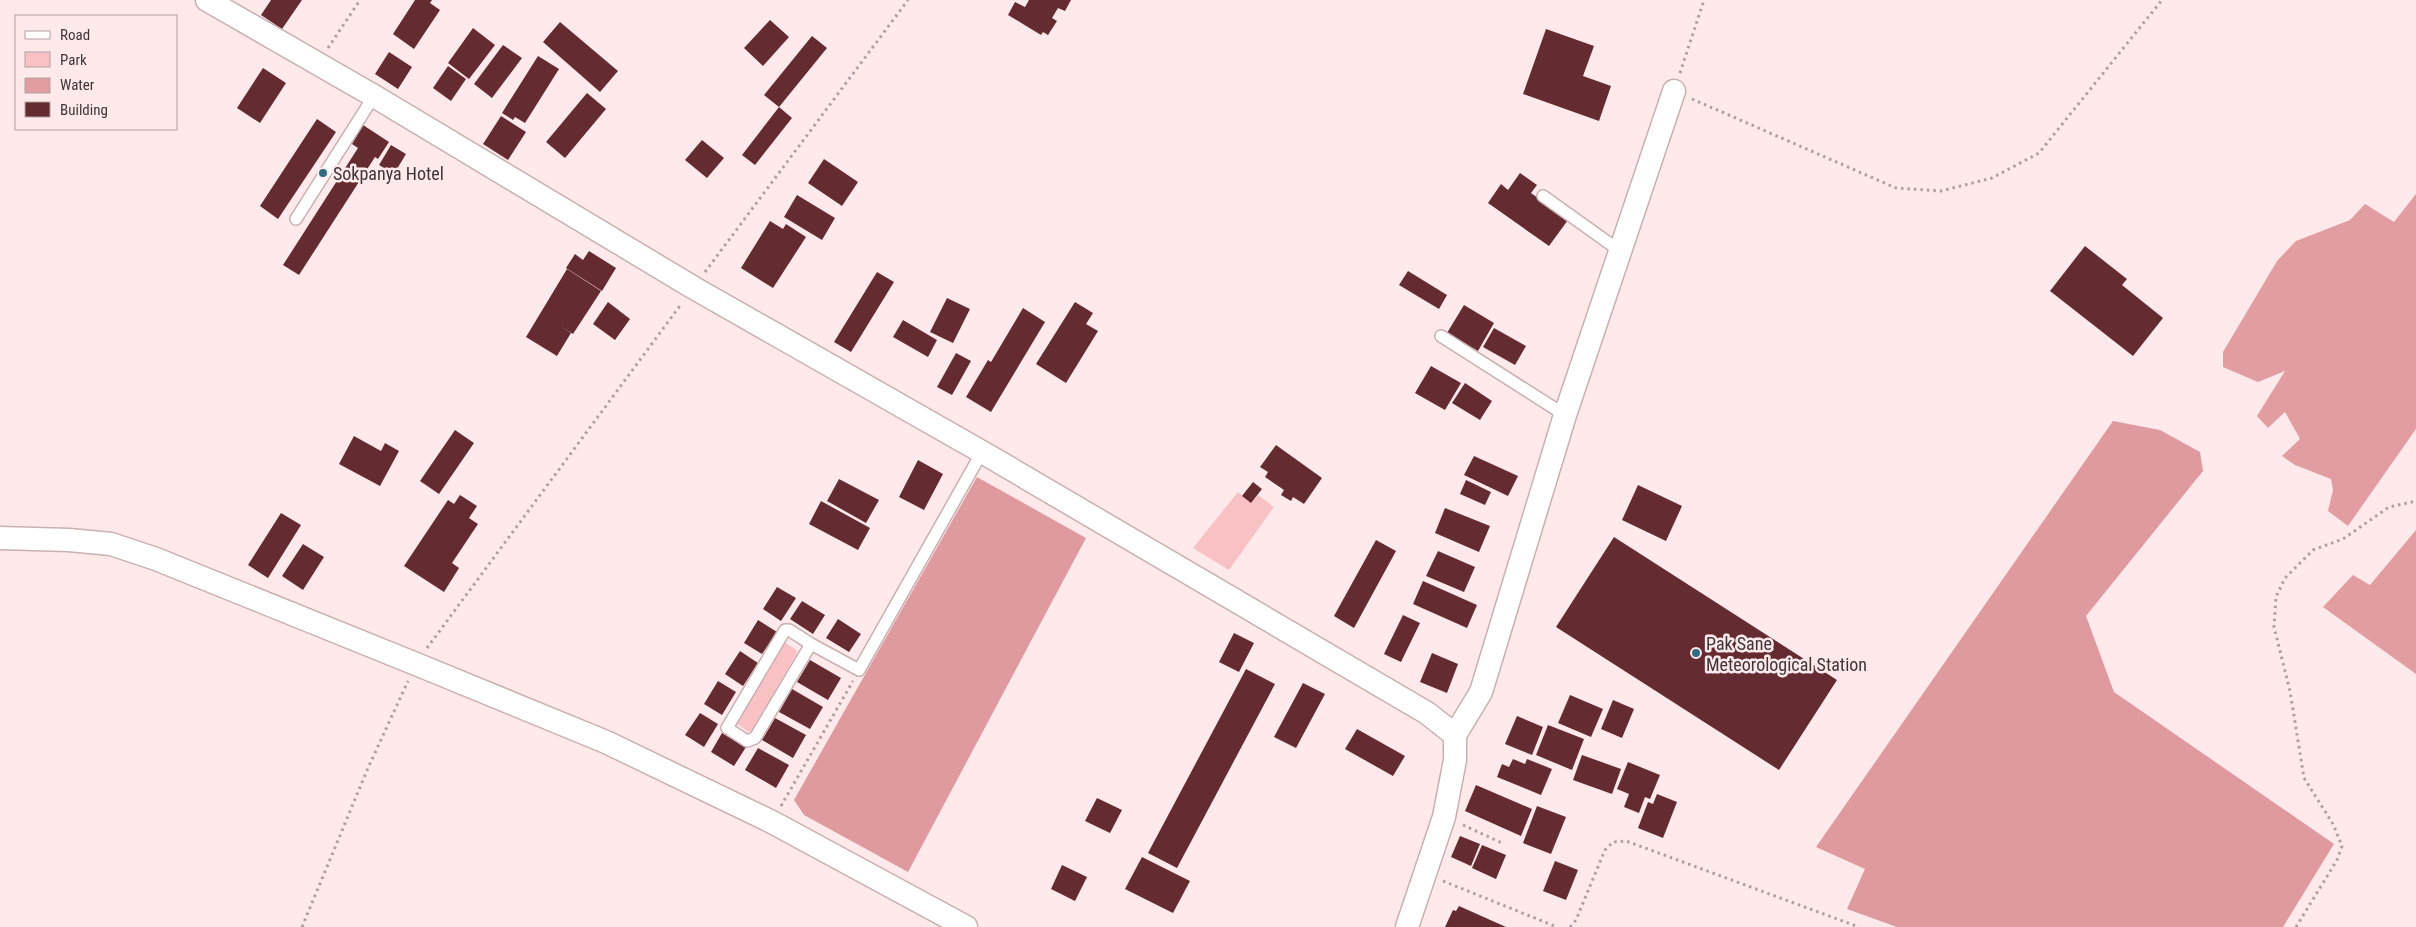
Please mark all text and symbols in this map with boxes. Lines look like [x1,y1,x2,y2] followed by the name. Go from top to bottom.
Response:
[15,15,178,130] legend
[60,26,90,44] text: Road
[60,51,87,69] text: Park
[60,76,95,94] text: Water
[60,101,108,119] text: Building
[333,163,444,184] place label: Sokpanya Hotel
[317,167,329,179] marker: Sokpanya Hotel
[1706,633,1867,675] place label: Pak Sane Meteorological Station
[1690,647,1702,659] marker: Pak Sane Meteorological Station

